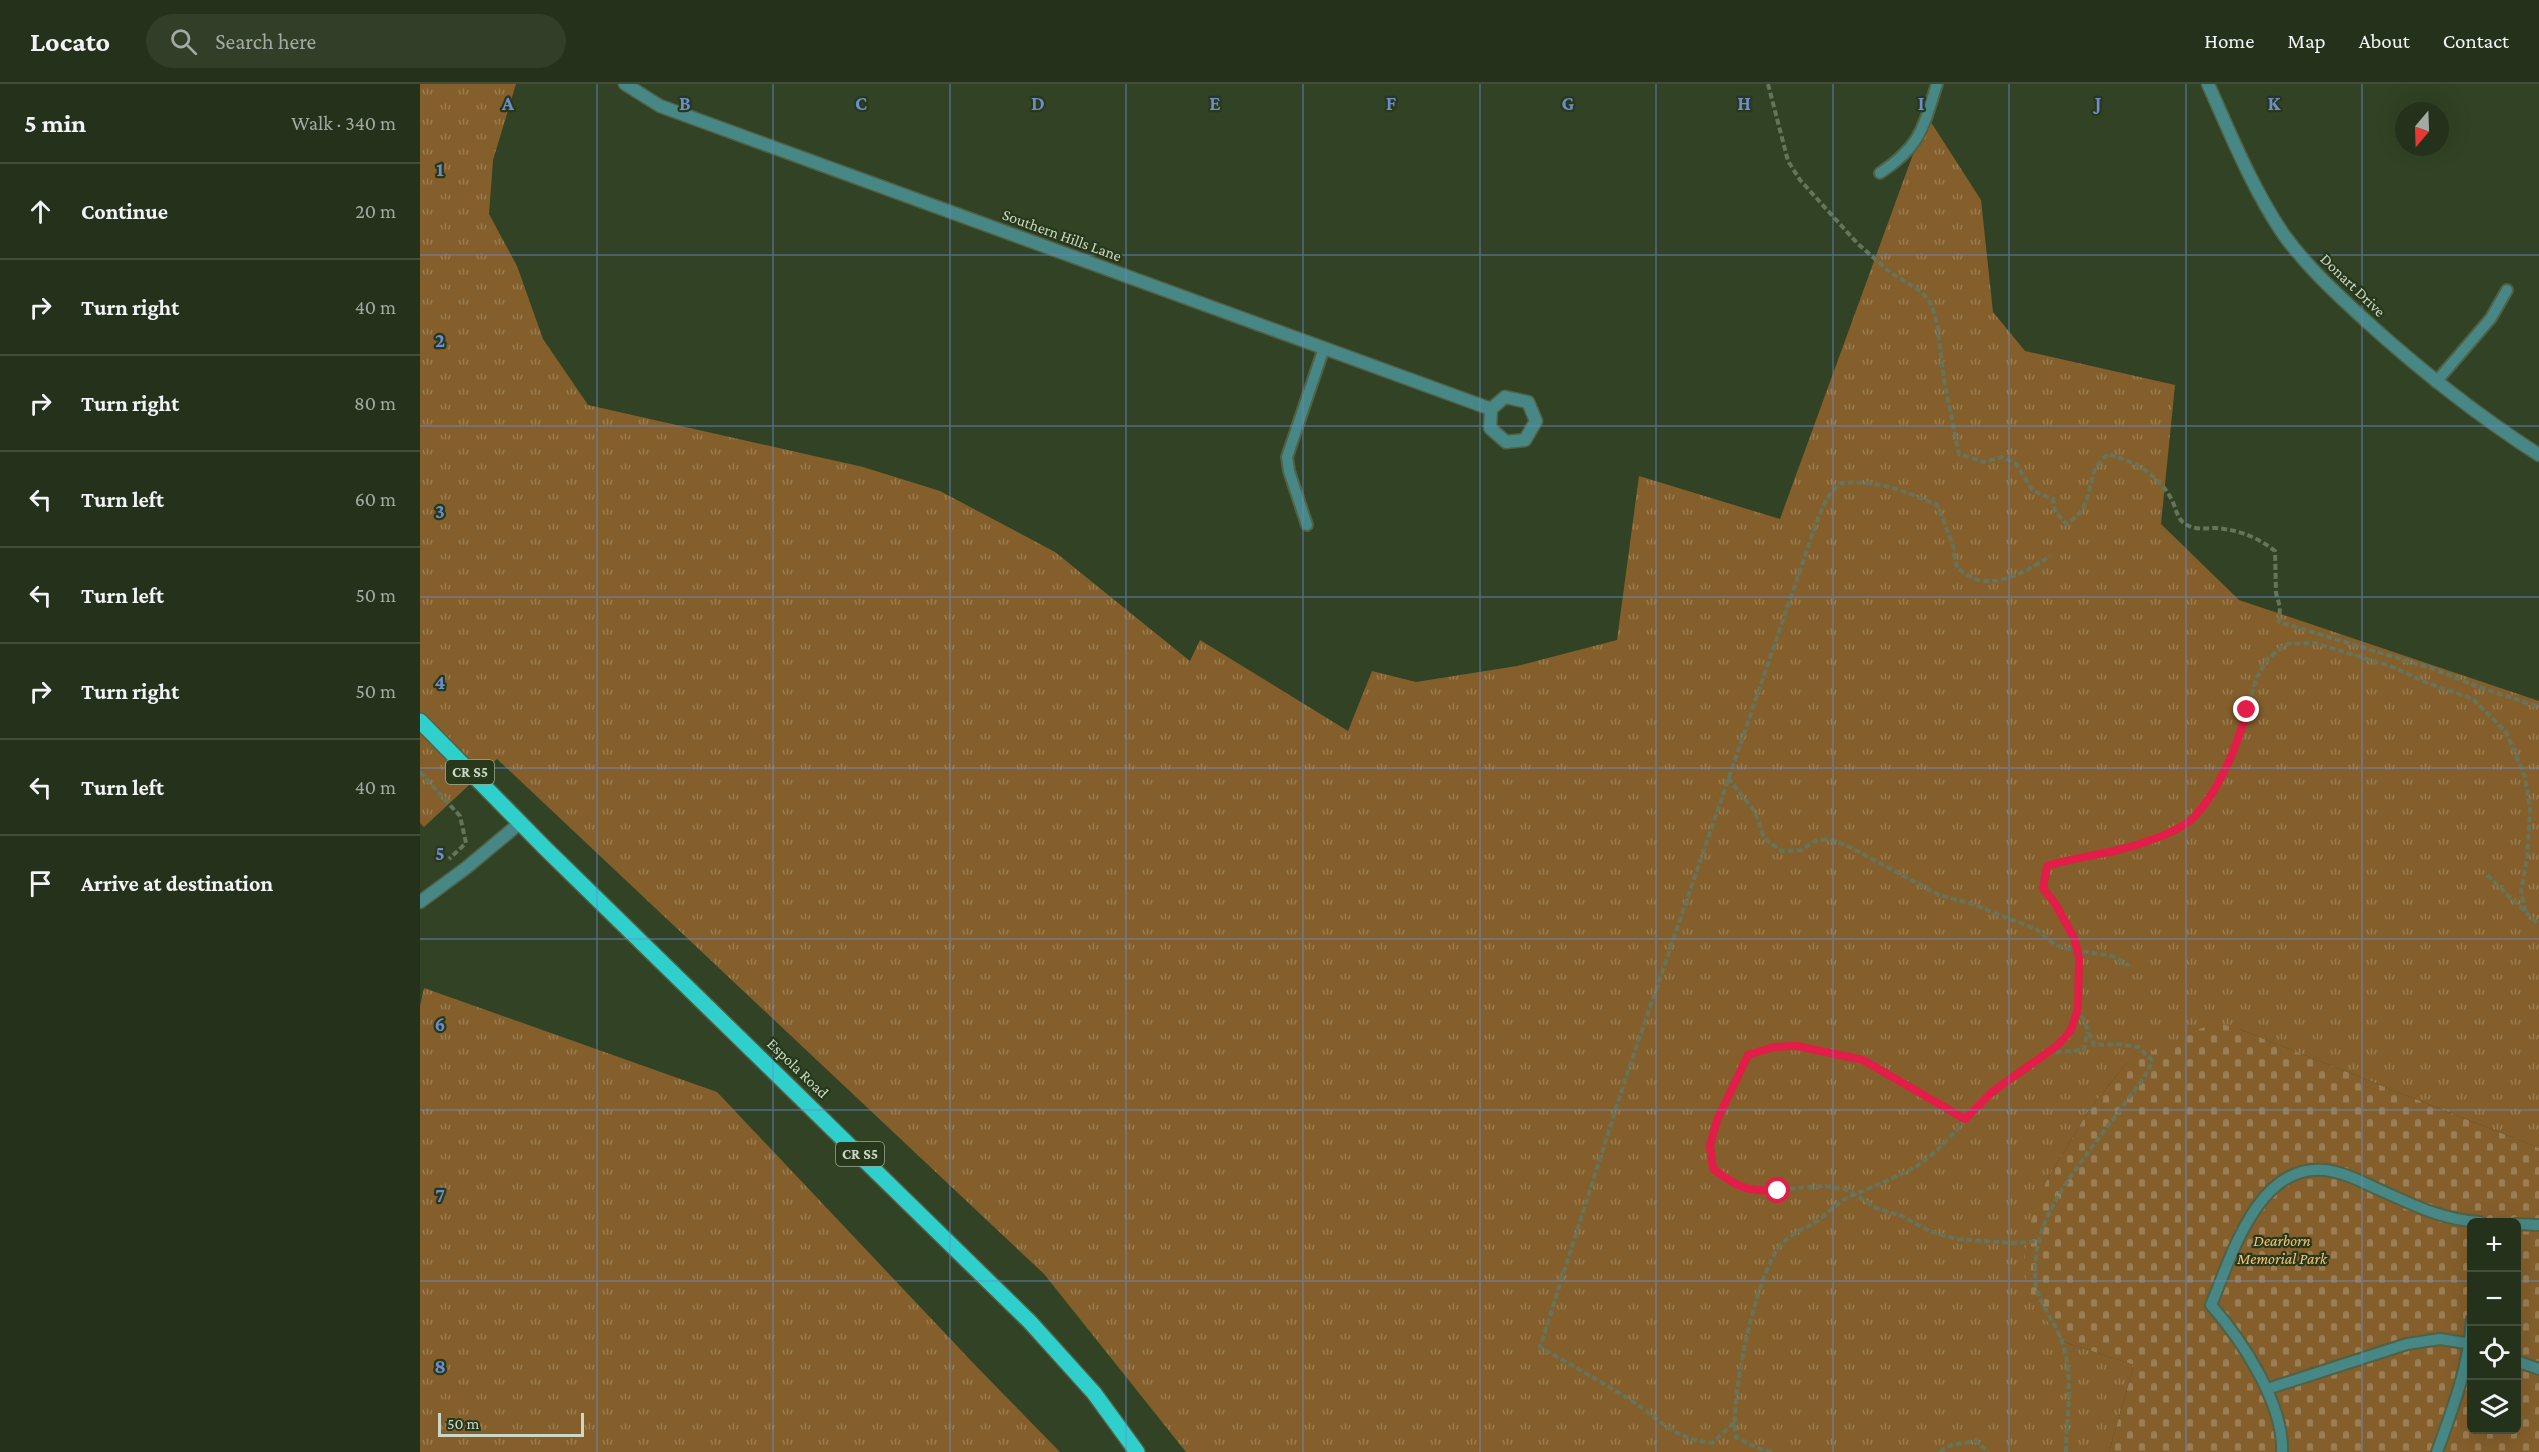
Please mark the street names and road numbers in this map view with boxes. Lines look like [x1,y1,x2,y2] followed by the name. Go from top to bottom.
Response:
[1000,206,1124,264] street label: Southern Hills Lane
[2317,250,2389,320] street label: Donart Drive
[446,760,494,784] road number: CR S5
[763,1035,832,1102] street label: Espola Road
[836,1142,884,1166] road number: CR S5

